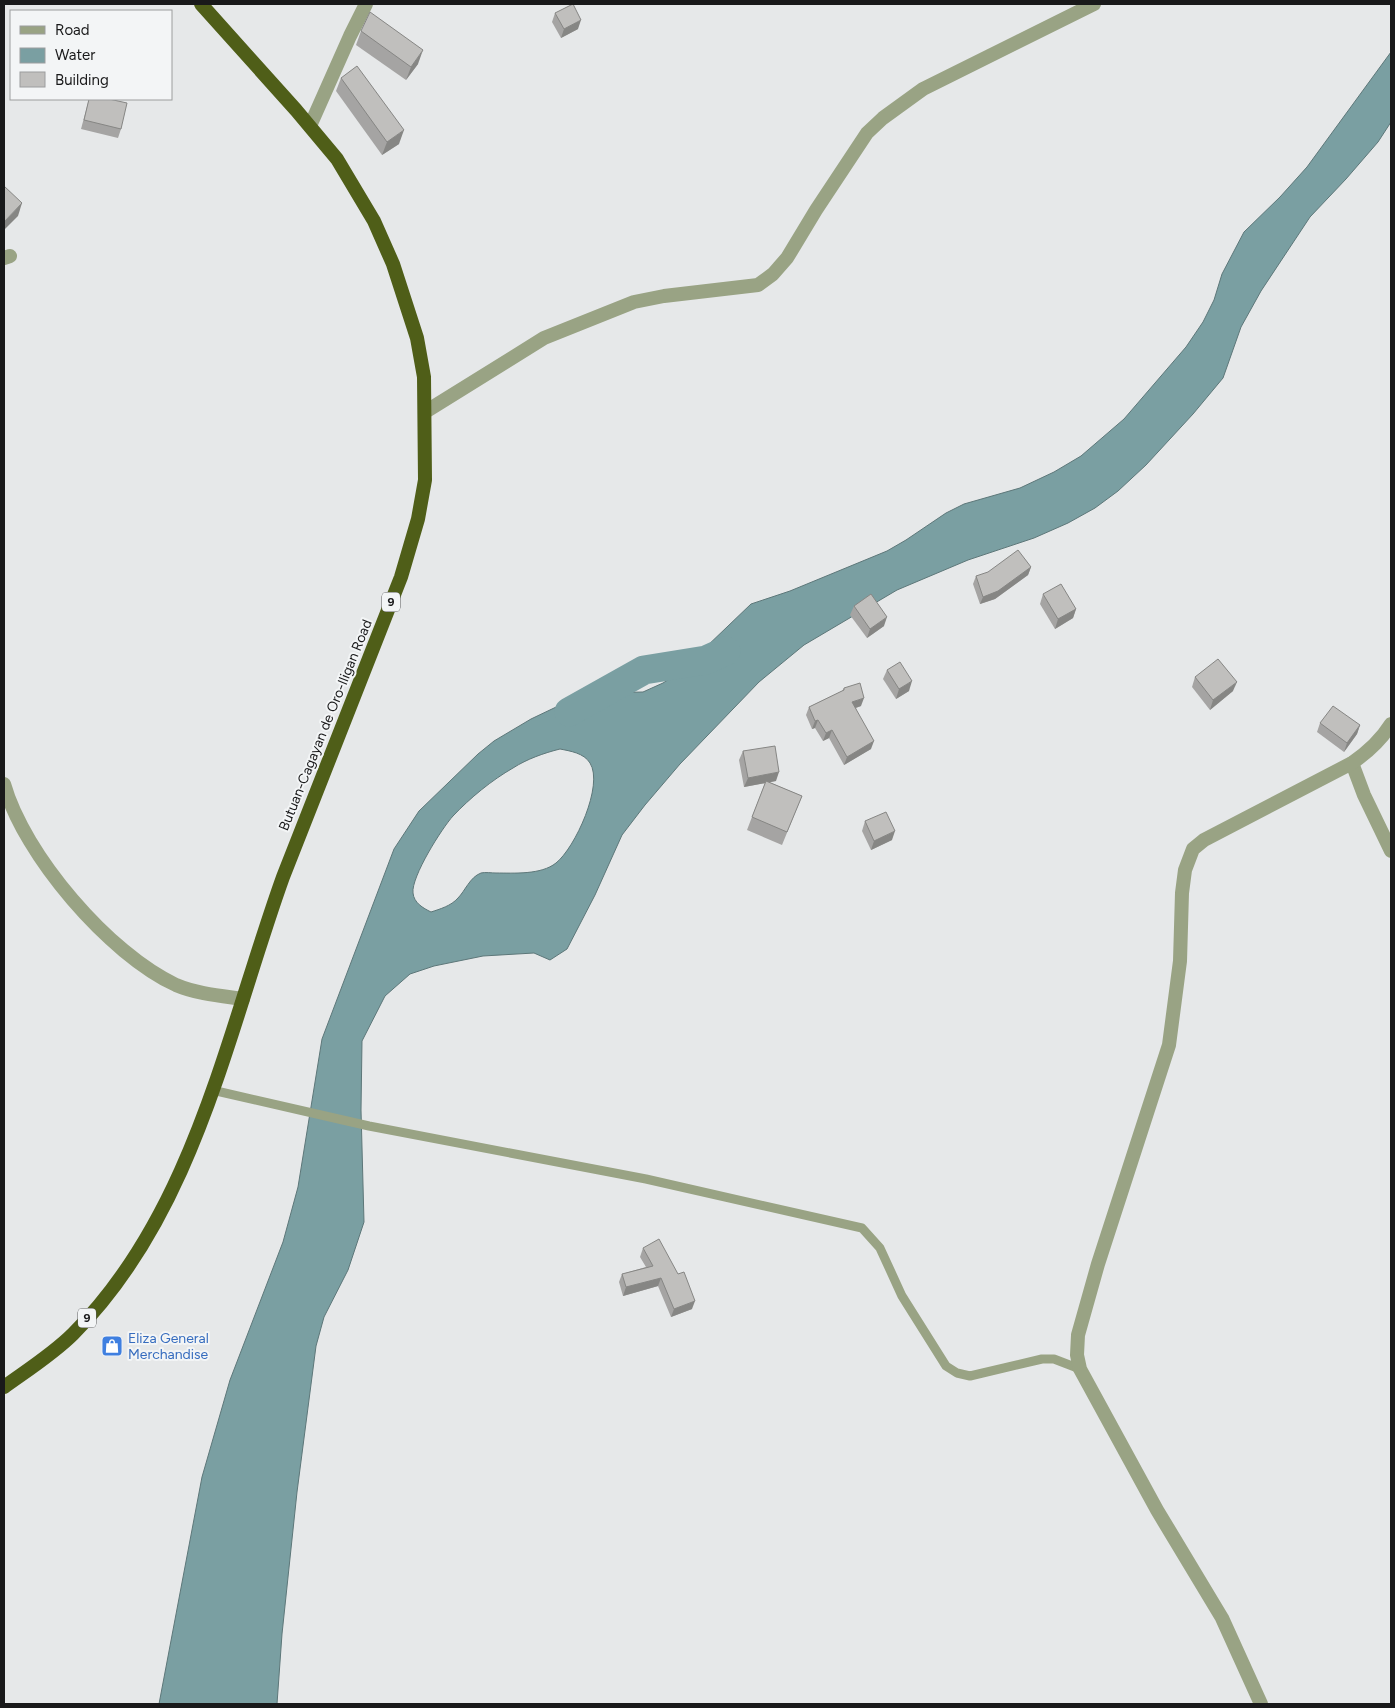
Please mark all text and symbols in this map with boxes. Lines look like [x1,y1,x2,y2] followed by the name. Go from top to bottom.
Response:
[10,10,172,100] legend
[55,21,90,39] text: Road
[55,46,95,64] text: Water
[55,71,109,89] text: Building
[382,592,400,612] road number: 9
[275,617,376,833] street label: Butuan-Cagayan de Oro-Iligan Road
[78,1309,96,1328] road number: 9
[128,1330,209,1363] place label: Eliza General Merchandise
[100,1334,124,1358] shop icon: Eliza General Merchandise

